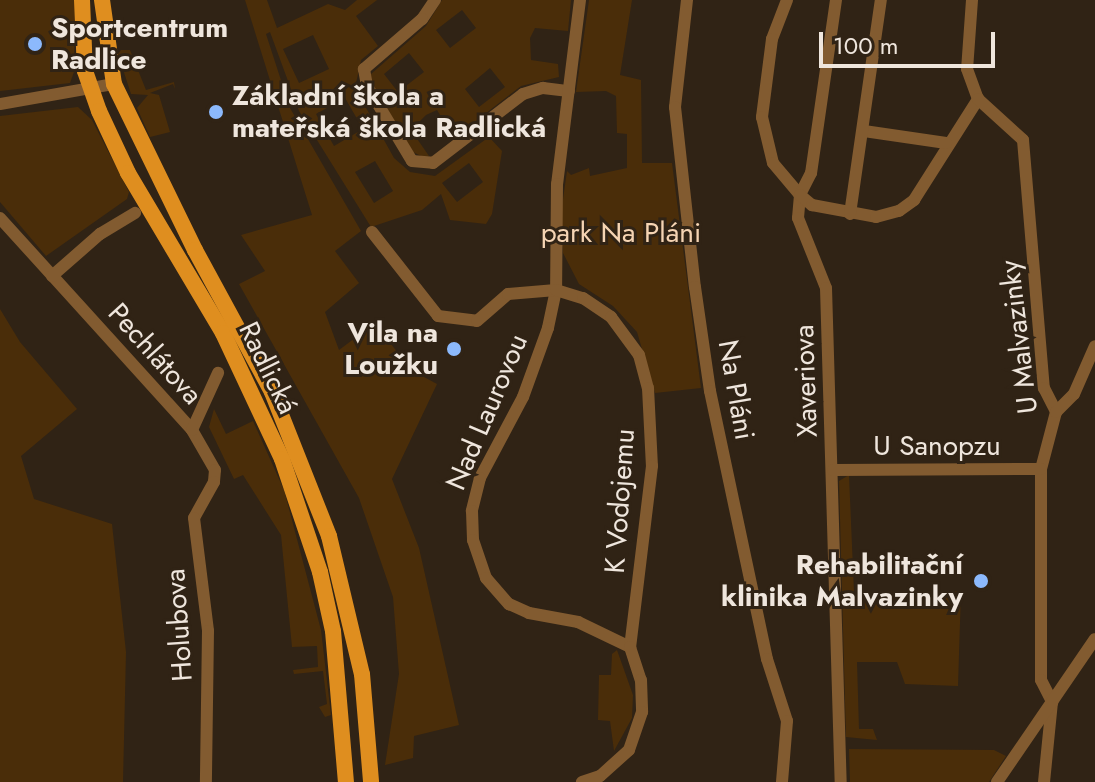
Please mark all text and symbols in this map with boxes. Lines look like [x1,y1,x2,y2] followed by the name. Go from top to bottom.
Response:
[51,11,228,77] place label: Sportcentrum Radlice
[823,16,999,66] scale bar
[833,28,899,63] text: 100 m
[26,35,44,53] marker: Sportcentrum Radlice
[232,79,546,145] place label: Základní škola a mateřská škola Radlická
[207,103,225,121] marker: Základní škola a mateřská škola Radlická
[541,216,701,250] park label: park Na Pláni
[993,258,1045,416] street label: U Malvazinky
[101,297,209,411] street label: Pechlátova
[344,316,438,382] place label: Vila na Loužku
[231,317,305,419] street label: Radlická
[787,324,825,438] street label: Xaveriova
[439,329,535,495] street label: Nad Laurovou
[711,337,761,443] street label: Na Pláni
[445,340,463,358] marker: Vila na Loužku
[598,428,642,574] street label: K Vodojemu
[873,429,1001,463] street label: U Sanopzu
[721,548,963,614] place label: Rehabilitační klinika Malvazinky
[158,567,200,683] street label: Holubova
[970,570,992,592] marker: Rehabilitační klinika Malvazinky

